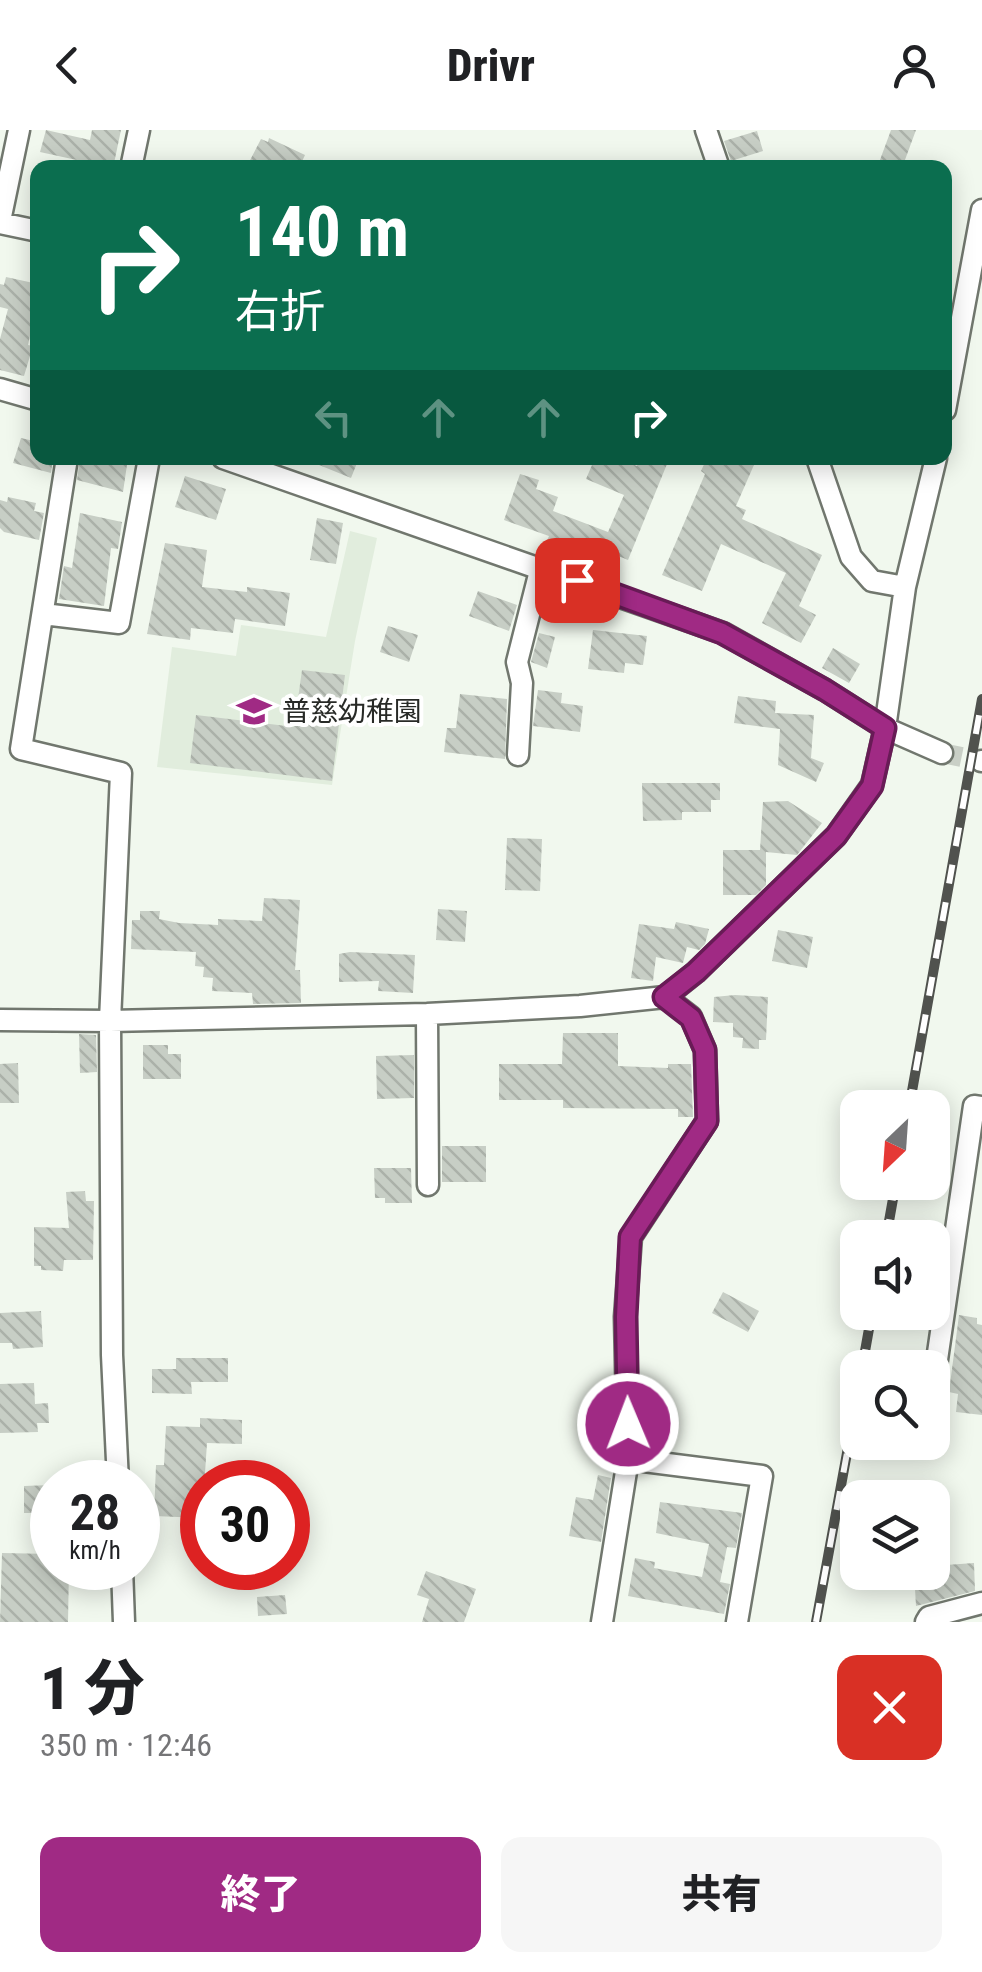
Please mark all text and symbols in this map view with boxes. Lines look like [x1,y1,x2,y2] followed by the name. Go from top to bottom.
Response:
[40,38,95,93] icon: back
[887,38,942,93] icon: person
[447,39,535,92] text: Drivr
[235,191,409,273] text: 140 m
[70,200,200,330] icon: right
[235,285,325,338] text: 右折
[306,390,361,445] icon: left
[411,390,466,445] icon: ahead
[516,390,571,445] icon: ahead
[621,390,676,445] icon: right
[535,538,620,623] pin
[550,553,605,608] icon: arrive
[235,692,273,730] school or university icon: 普慈幼稚園
[282,695,422,728] place label: 普慈幼稚園
[840,1090,950,1200] north arrow
[840,1090,950,1590] map controls
[840,1220,950,1330] button: sound
[840,1350,950,1460] button: search
[576,1372,680,1476] position arrow
[180,1460,310,1590] speed limit sign: 30
[840,1480,950,1590] button: layers
[70,1484,120,1542] text: 28
[69,1536,121,1565] text: km/h
[40,1653,144,1724] text: 1 分
[837,1655,942,1760] button: close
[40,1726,212,1764] text: 350 m · 12:46
[40,1837,481,1952] button: 終了
[501,1837,942,1952] button: 共有

